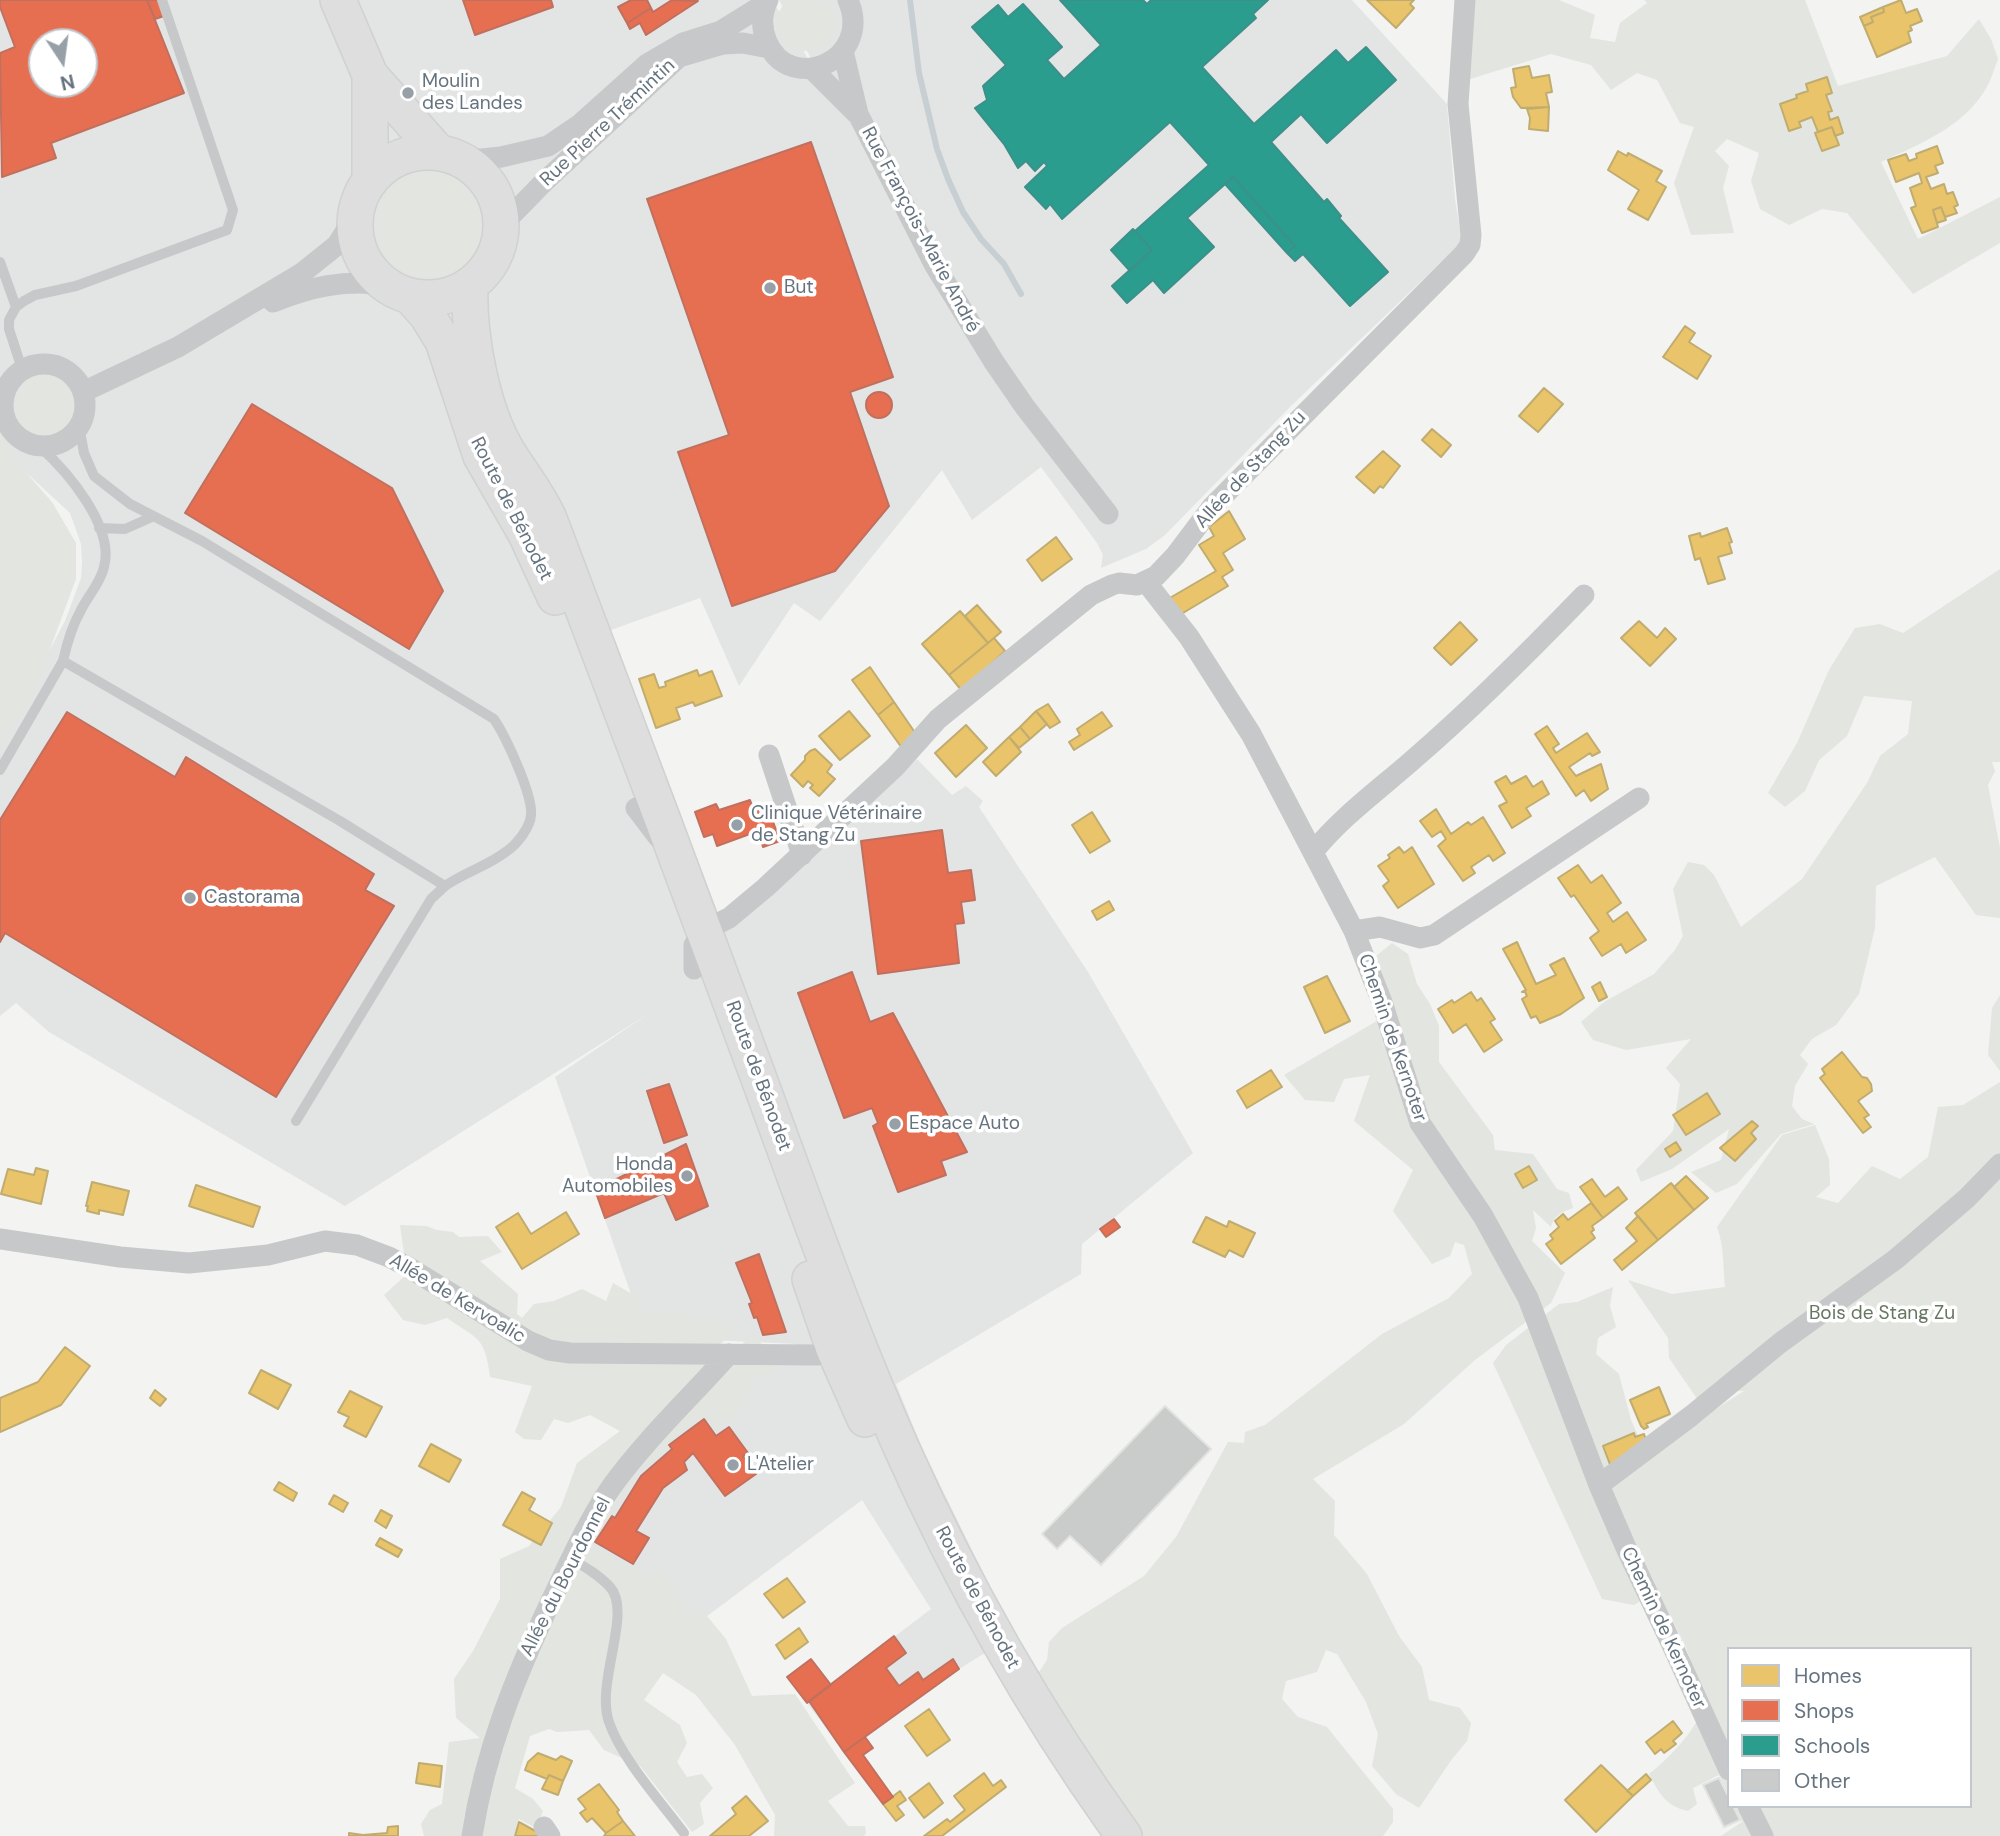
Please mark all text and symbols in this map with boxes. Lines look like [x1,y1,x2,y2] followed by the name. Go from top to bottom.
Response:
[28,28,98,98] north arrow
[536,55,680,191] street label: Rue Pierre Trémintin
[58,68,77,96] text: N
[422,71,523,115] place label: Moulin des Landes
[400,85,416,101] marker: Moulin des Landes
[856,123,984,337] street label: Rue François-Marie André
[784,277,814,299] place label: But
[762,280,778,296] marker: But
[1191,407,1311,533] street label: Allée de Stang Zu
[465,433,557,585] street label: Route de Bénodet
[751,803,922,847] place label: Clinique Vétérinaire de Stang Zu
[729,817,745,833] marker: Clinique Vétérinaire de Stang Zu
[204,887,300,909] place label: Castorama
[182,890,198,906] marker: Castorama
[1353,951,1431,1125] street label: Chemin de Kernoter
[720,998,796,1154] street label: Route de Bénodet
[909,1113,1020,1135] place label: Espace Auto
[887,1116,903,1132] marker: Espace Auto
[562,1154,673,1198] place label: Honda Automobiles
[679,1168,695,1184] marker: Honda Automobiles
[385,1249,529,1349] street label: Allée de Kervoalic
[1809,1303,1955,1325] park label: Bois de Stang Zu
[747,1454,814,1476] place label: L'Atelier
[725,1457,741,1473] marker: L'Atelier
[516,1493,616,1661] street label: Allée du Bourdonnel
[930,1523,1024,1673] street label: Route de Bénodet
[1616,1544,1710,1712] street label: Chemin de Kernoter
[1727,1647,1972,1808] legend
[1794,1662,1862,1690] text: Homes
[1794,1697,1854,1725] text: Shops
[1794,1732,1870,1760] text: Schools
[1794,1767,1850,1795] text: Other

